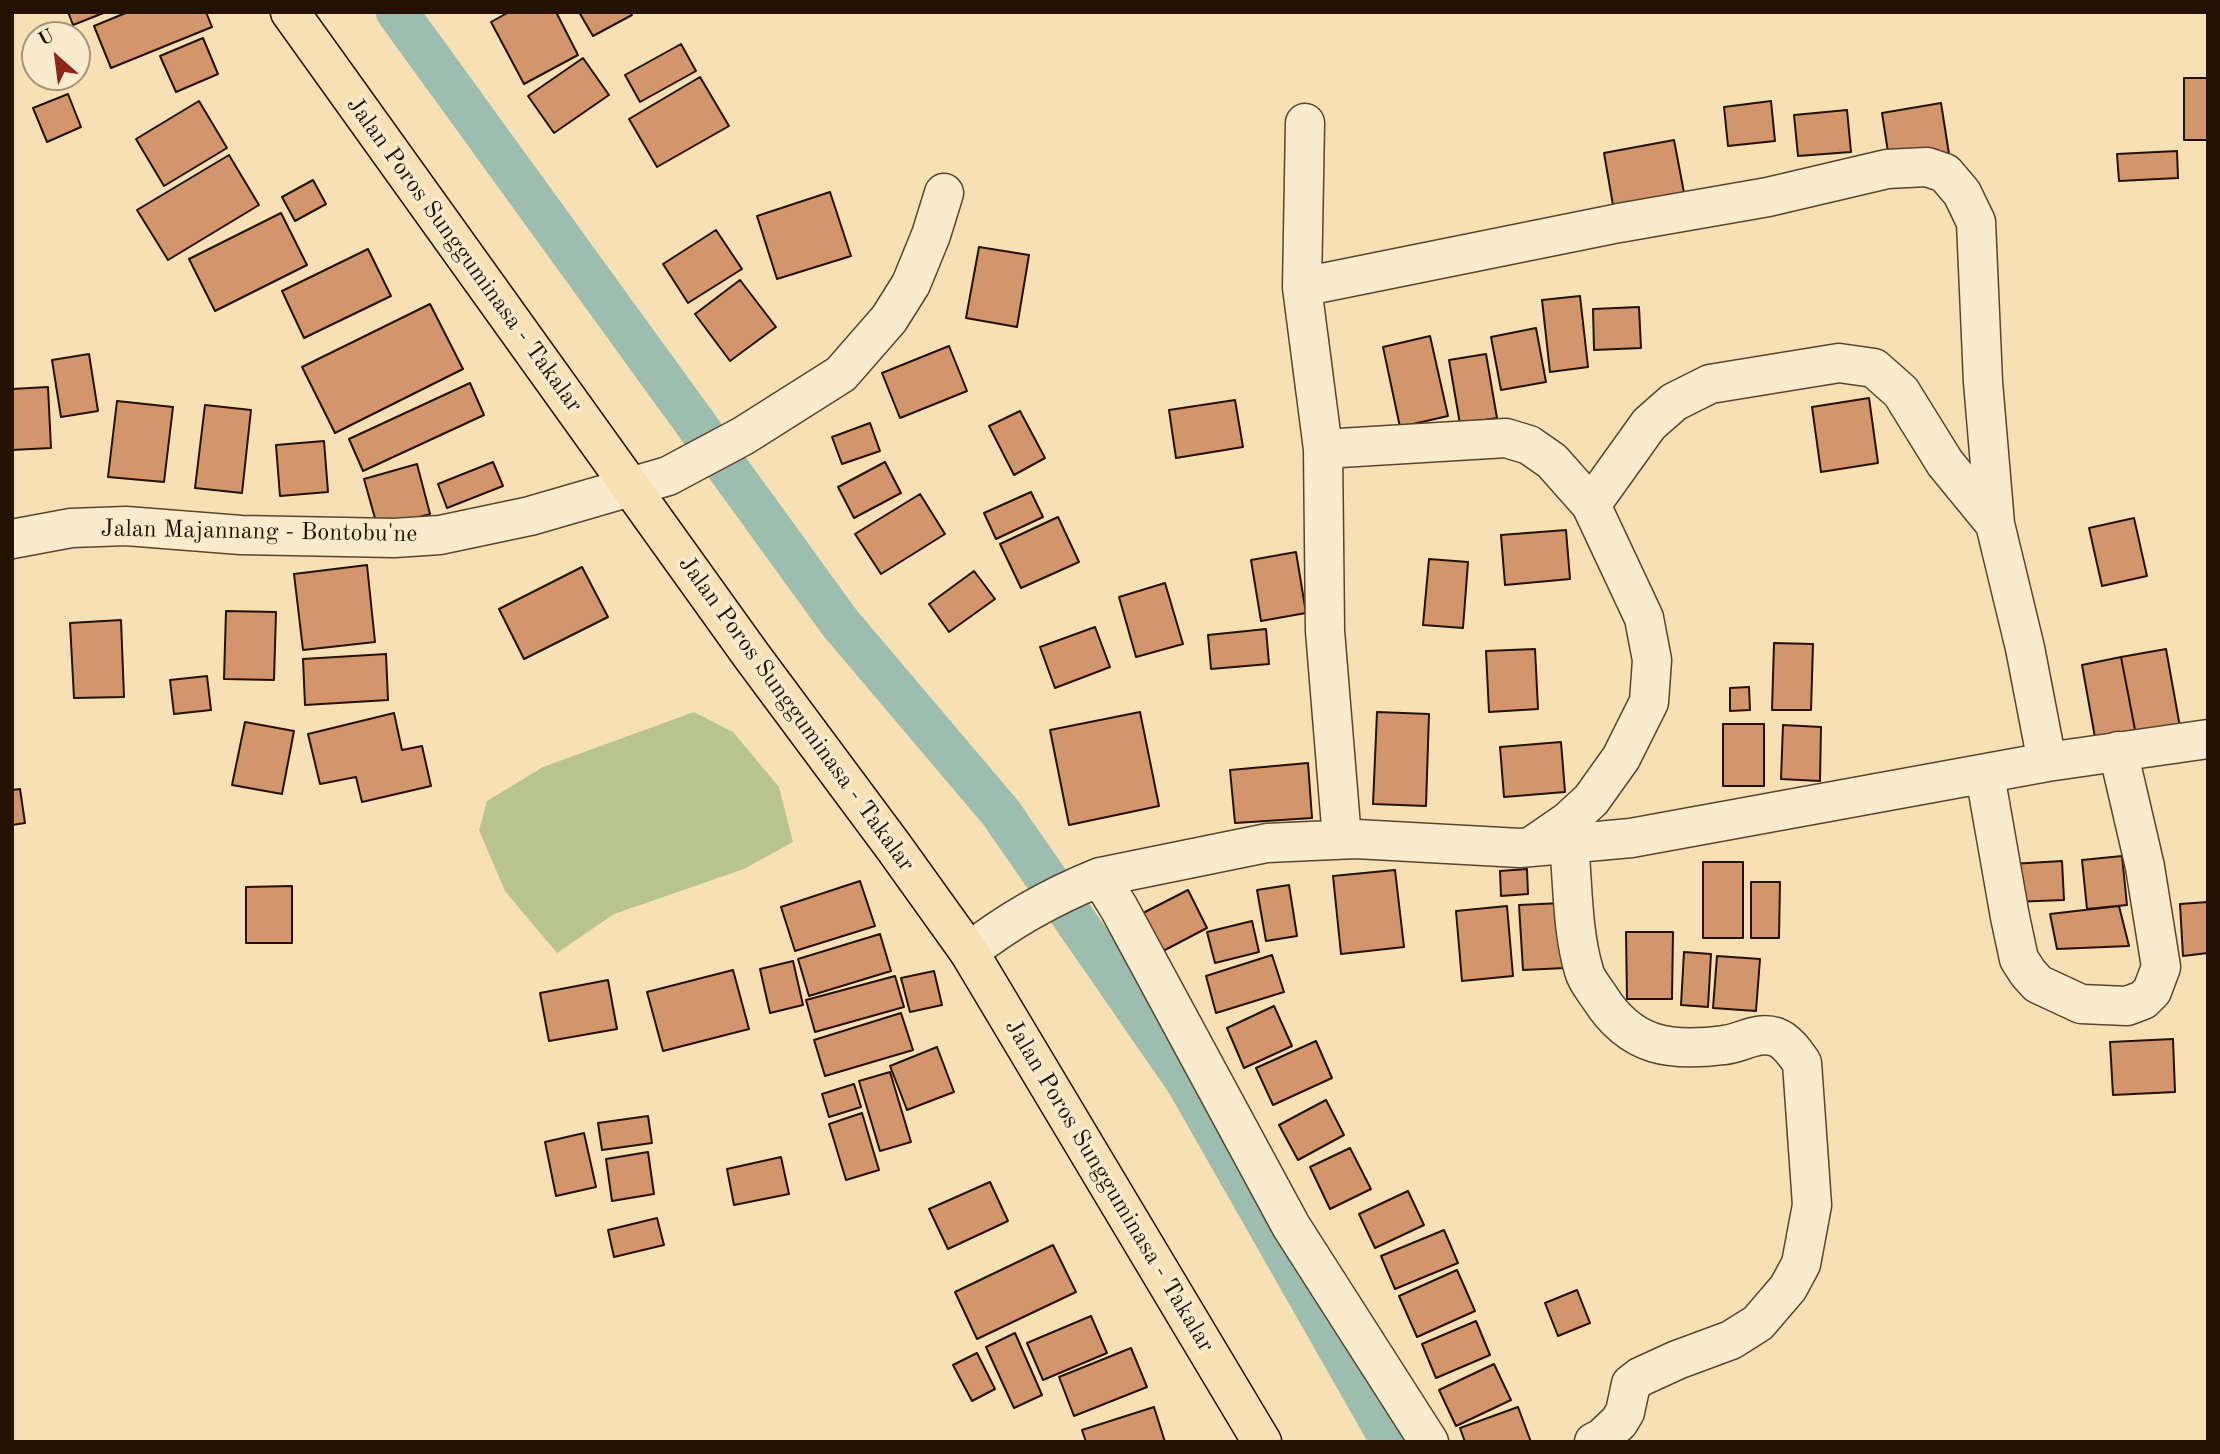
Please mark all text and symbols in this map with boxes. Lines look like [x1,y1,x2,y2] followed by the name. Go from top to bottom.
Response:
[21,21,91,91] north arrow
[36,27,58,51] text: U
[340,91,588,419] street label: Jalan Poros Sungguminasa - Takalar
[100,515,418,549] street label: Jalan Majannang - Bontobu'ne
[672,550,920,878] street label: Jalan Poros Sungguminasa - Takalar
[998,1014,1220,1358] street label: Jalan Poros Sungguminasa - Takalar

